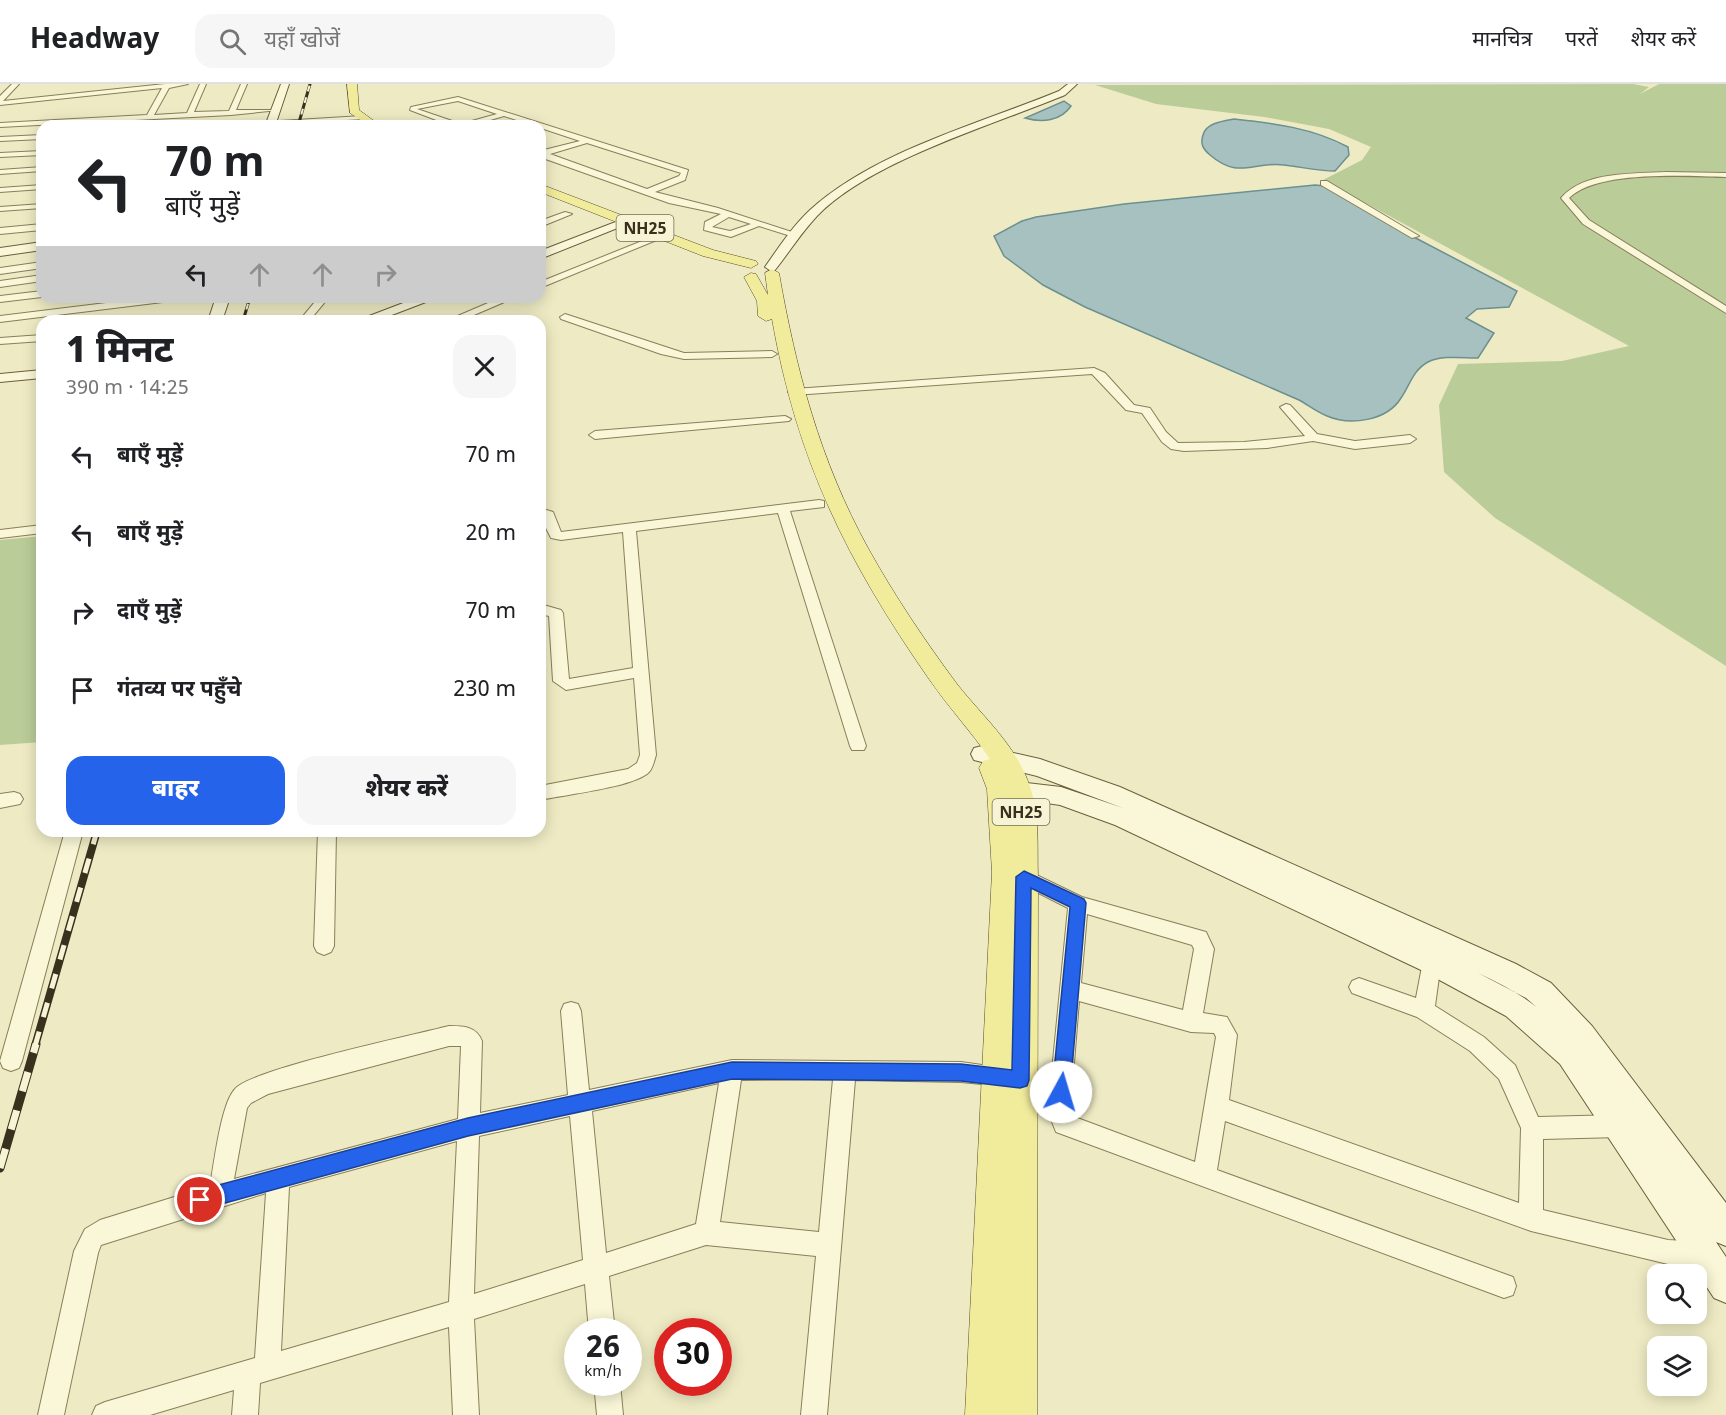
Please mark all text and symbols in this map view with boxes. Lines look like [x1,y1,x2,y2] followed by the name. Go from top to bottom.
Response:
[195,14,615,68] search box
[30,23,159,59] text: Headway
[216,25,249,58] icon: search
[264,27,340,56] text: यहाँ खोजें
[1472,27,1532,55] text: मानचित्र
[1565,27,1598,55] text: परतें
[1631,27,1696,55] text: शेयर करें
[165,138,265,193] text: 70 m
[66,144,144,222] icon: left
[165,191,240,226] text: बाएँ मुड़ें
[616,215,674,241] road number: NH25
[180,258,213,291] icon: left
[243,258,276,291] icon: ahead
[306,258,339,291] icon: ahead
[369,258,402,291] icon: right
[66,330,173,377] text: 1 मिनट
[453,335,516,398] button: close
[66,376,189,402] text: 390 m · 14:25
[66,440,99,473] icon: left
[117,442,183,471] text: बाएँ मुड़ें
[465,442,516,471] text: 70 m
[66,518,99,551] icon: left
[117,520,183,549] text: बाएँ मुड़ें
[465,520,516,549] text: 20 m
[66,596,99,629] icon: right
[117,598,182,627] text: दाएँ मुड़ें
[465,598,516,627] text: 70 m
[66,674,99,707] icon: arrive
[117,676,242,705] text: गंतव्य पर पहुँचे
[453,676,516,705] text: 230 m
[66,756,285,825] button: बाहर
[297,756,516,825] button: शेयर करें
[992,799,1050,825] road number: NH25
[1029,1060,1093,1124] position arrow
[174,1174,225,1225] pin
[183,1183,216,1216] icon: arrive
[1647,1264,1707,1396] map controls
[1647,1264,1707,1324] button: search
[654,1318,732,1396] speed limit sign: 30
[586,1330,620,1369] text: 26
[1647,1336,1707,1396] button: layers
[584,1363,622,1382] text: km/h

